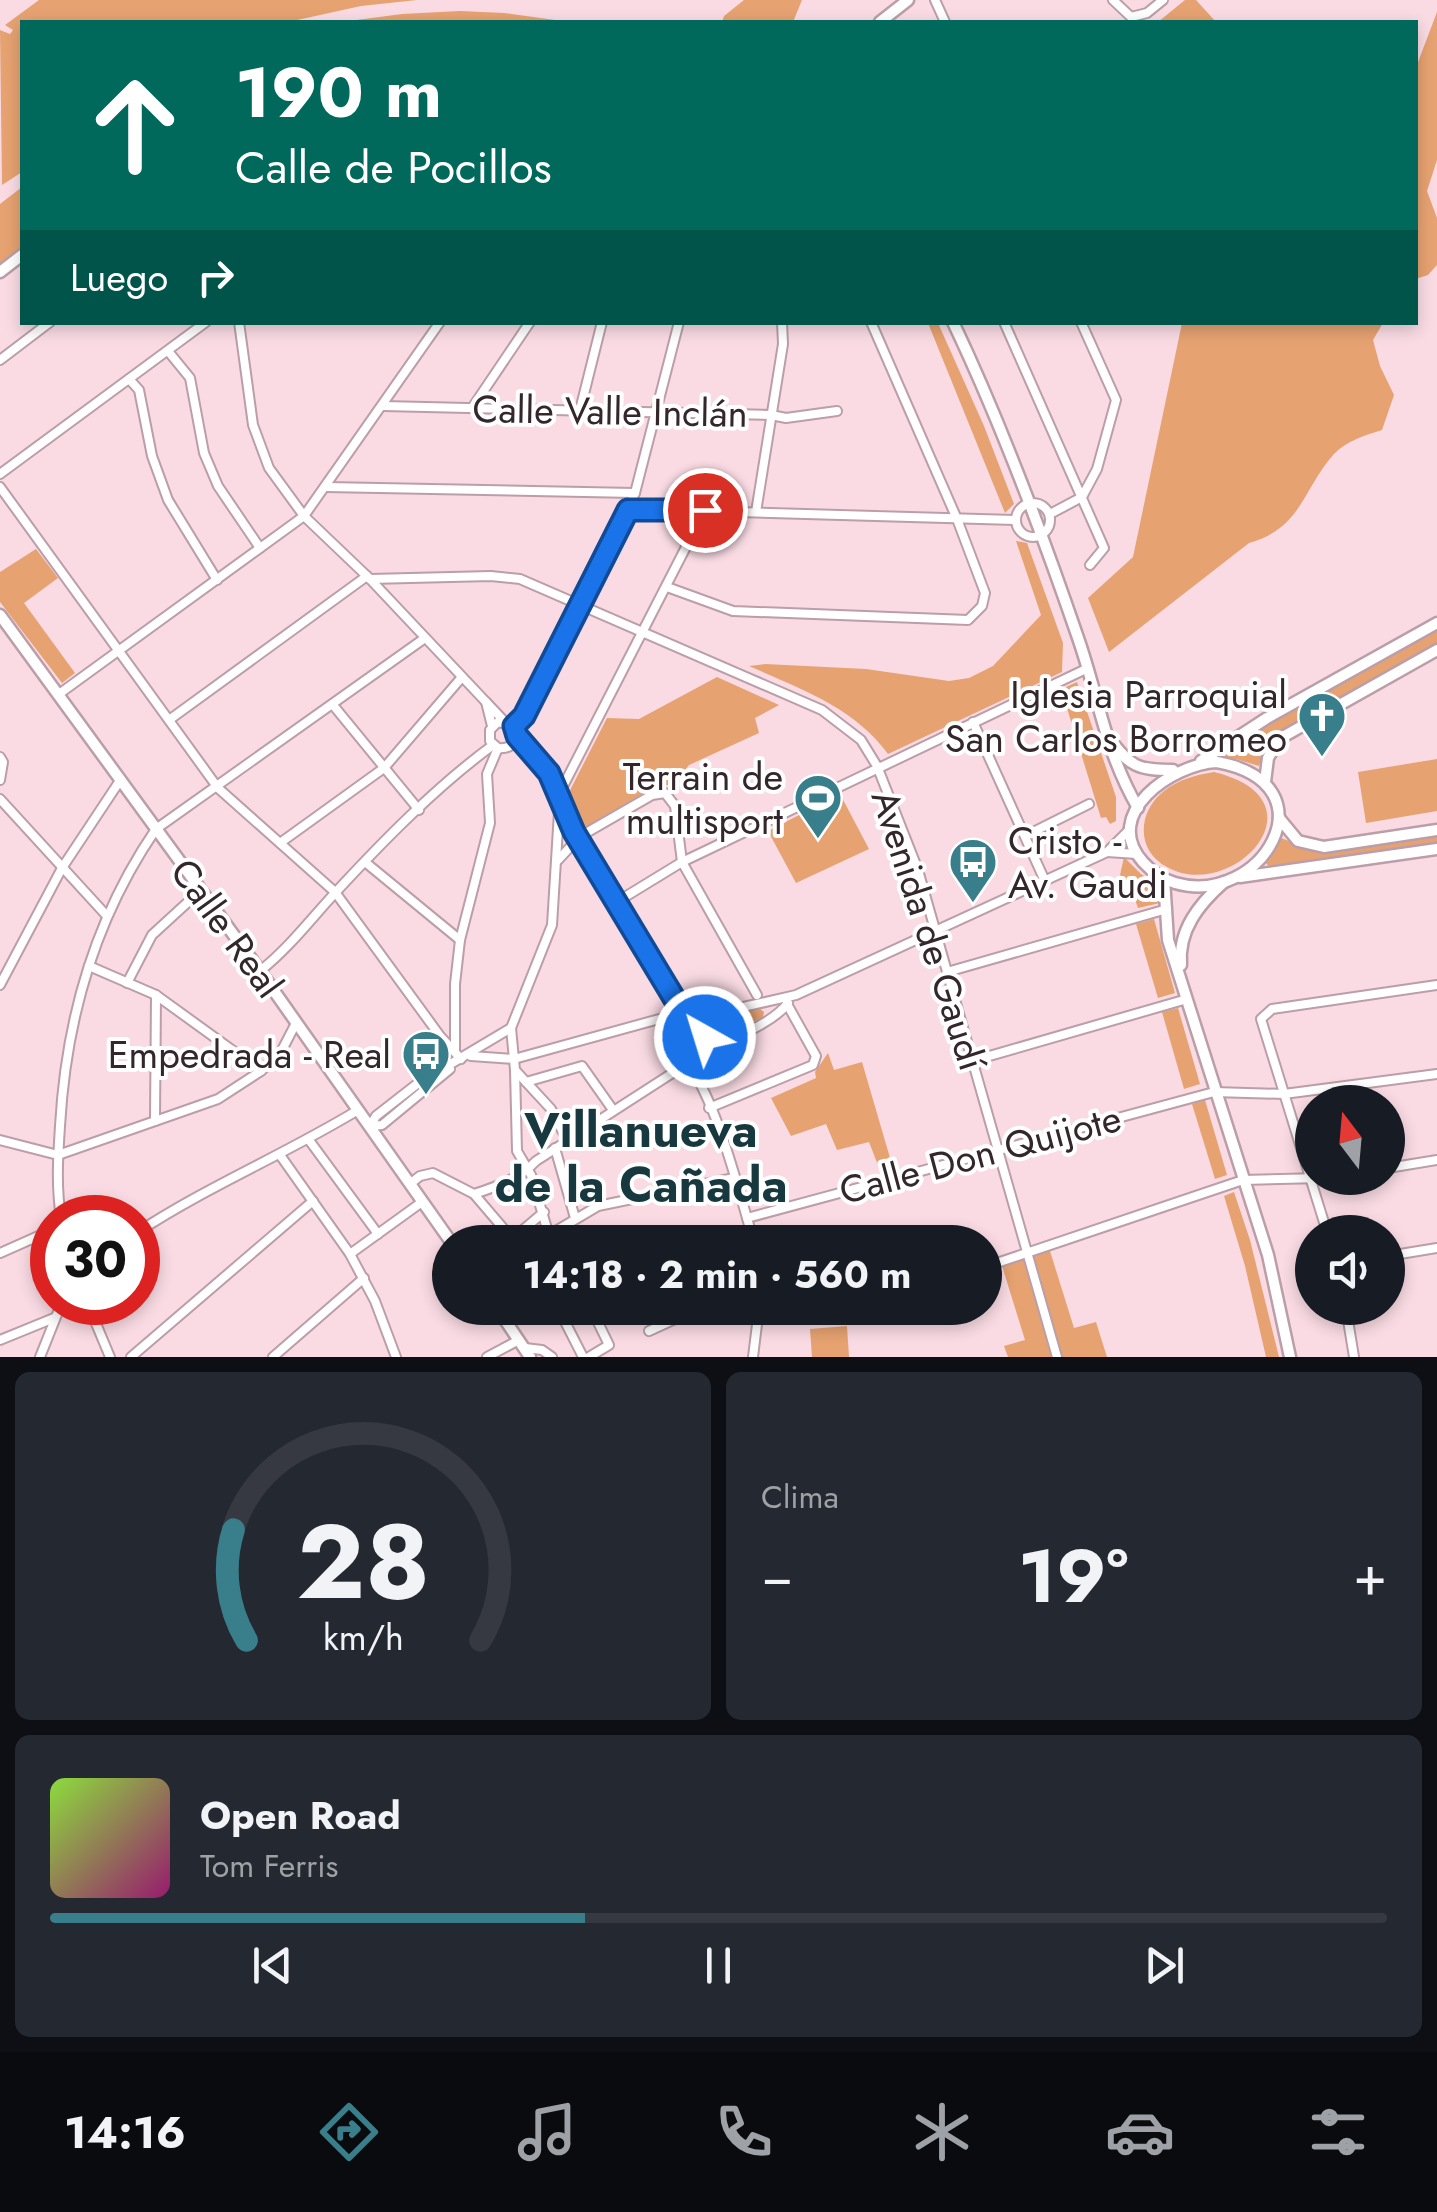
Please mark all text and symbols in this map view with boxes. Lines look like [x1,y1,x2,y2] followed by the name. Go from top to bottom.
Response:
[235,42,442,143] text: 190 m
[70,60,200,190] icon: ahead
[235,135,552,200] text: Calle de Pocillos
[70,250,168,305] text: Luego
[188,250,243,305] icon: right
[472,381,748,441] street label: Calle Valle Inclán
[663,468,748,553] pin
[678,483,733,538] icon: arrive
[945,667,1287,766] place label: Iglesia Parroquial San Carlos Borromeo
[1296,690,1348,758] church icon: Iglesia Parroquial San Carlos Borromeo
[623,749,783,848] place label: Terrain de multisport
[792,772,844,840] sports icon: Terrain de multisport
[858,783,1001,1079] street label: Avenida de Gaudí
[1008,813,1168,912] place label: Cristo - Av. Gaudi
[947,836,999,904] bus stop icon: Cristo - Av. Gaudi
[158,847,296,1009] street label: Calle Real
[653,985,757,1089] position arrow
[108,1027,391,1082] place label: Empedrada - Real
[400,1028,452,1096] bus stop icon: Empedrada - Real
[1295,1085,1405,1195] north arrow
[1295,1085,1405,1325] map controls
[833,1090,1127,1218] street label: Calle Don Quijote
[494,1096,788,1220] district label: Villanueva de la Cañada
[30,1195,160,1325] speed limit sign: 30
[1295,1215,1405,1325] button: sound
[523,1247,911,1302] text: 14:18 · 2 min · 560 m
[761,1474,839,1520] text: Clima
[296,1487,430,1637] text: 28
[1018,1522,1129,1630] text: 19°
[761,1536,793,1616] text: −
[1353,1536,1387,1616] text: +
[323,1612,403,1663] text: km/h
[200,1788,401,1843] text: Open Road
[200,1843,338,1889] text: Tom Ferris
[245,1938,300,1993] icon: previous
[691,1938,746,1993] icon: pause
[1137,1938,1192,1993] icon: next
[314,2097,384,2167] icon: directions
[512,2097,582,2167] icon: music
[709,2097,779,2167] icon: phone
[907,2097,977,2167] icon: climate
[1105,2097,1175,2167] icon: car
[1303,2097,1373,2167] icon: filters
[64,2100,186,2165] text: 14:16

